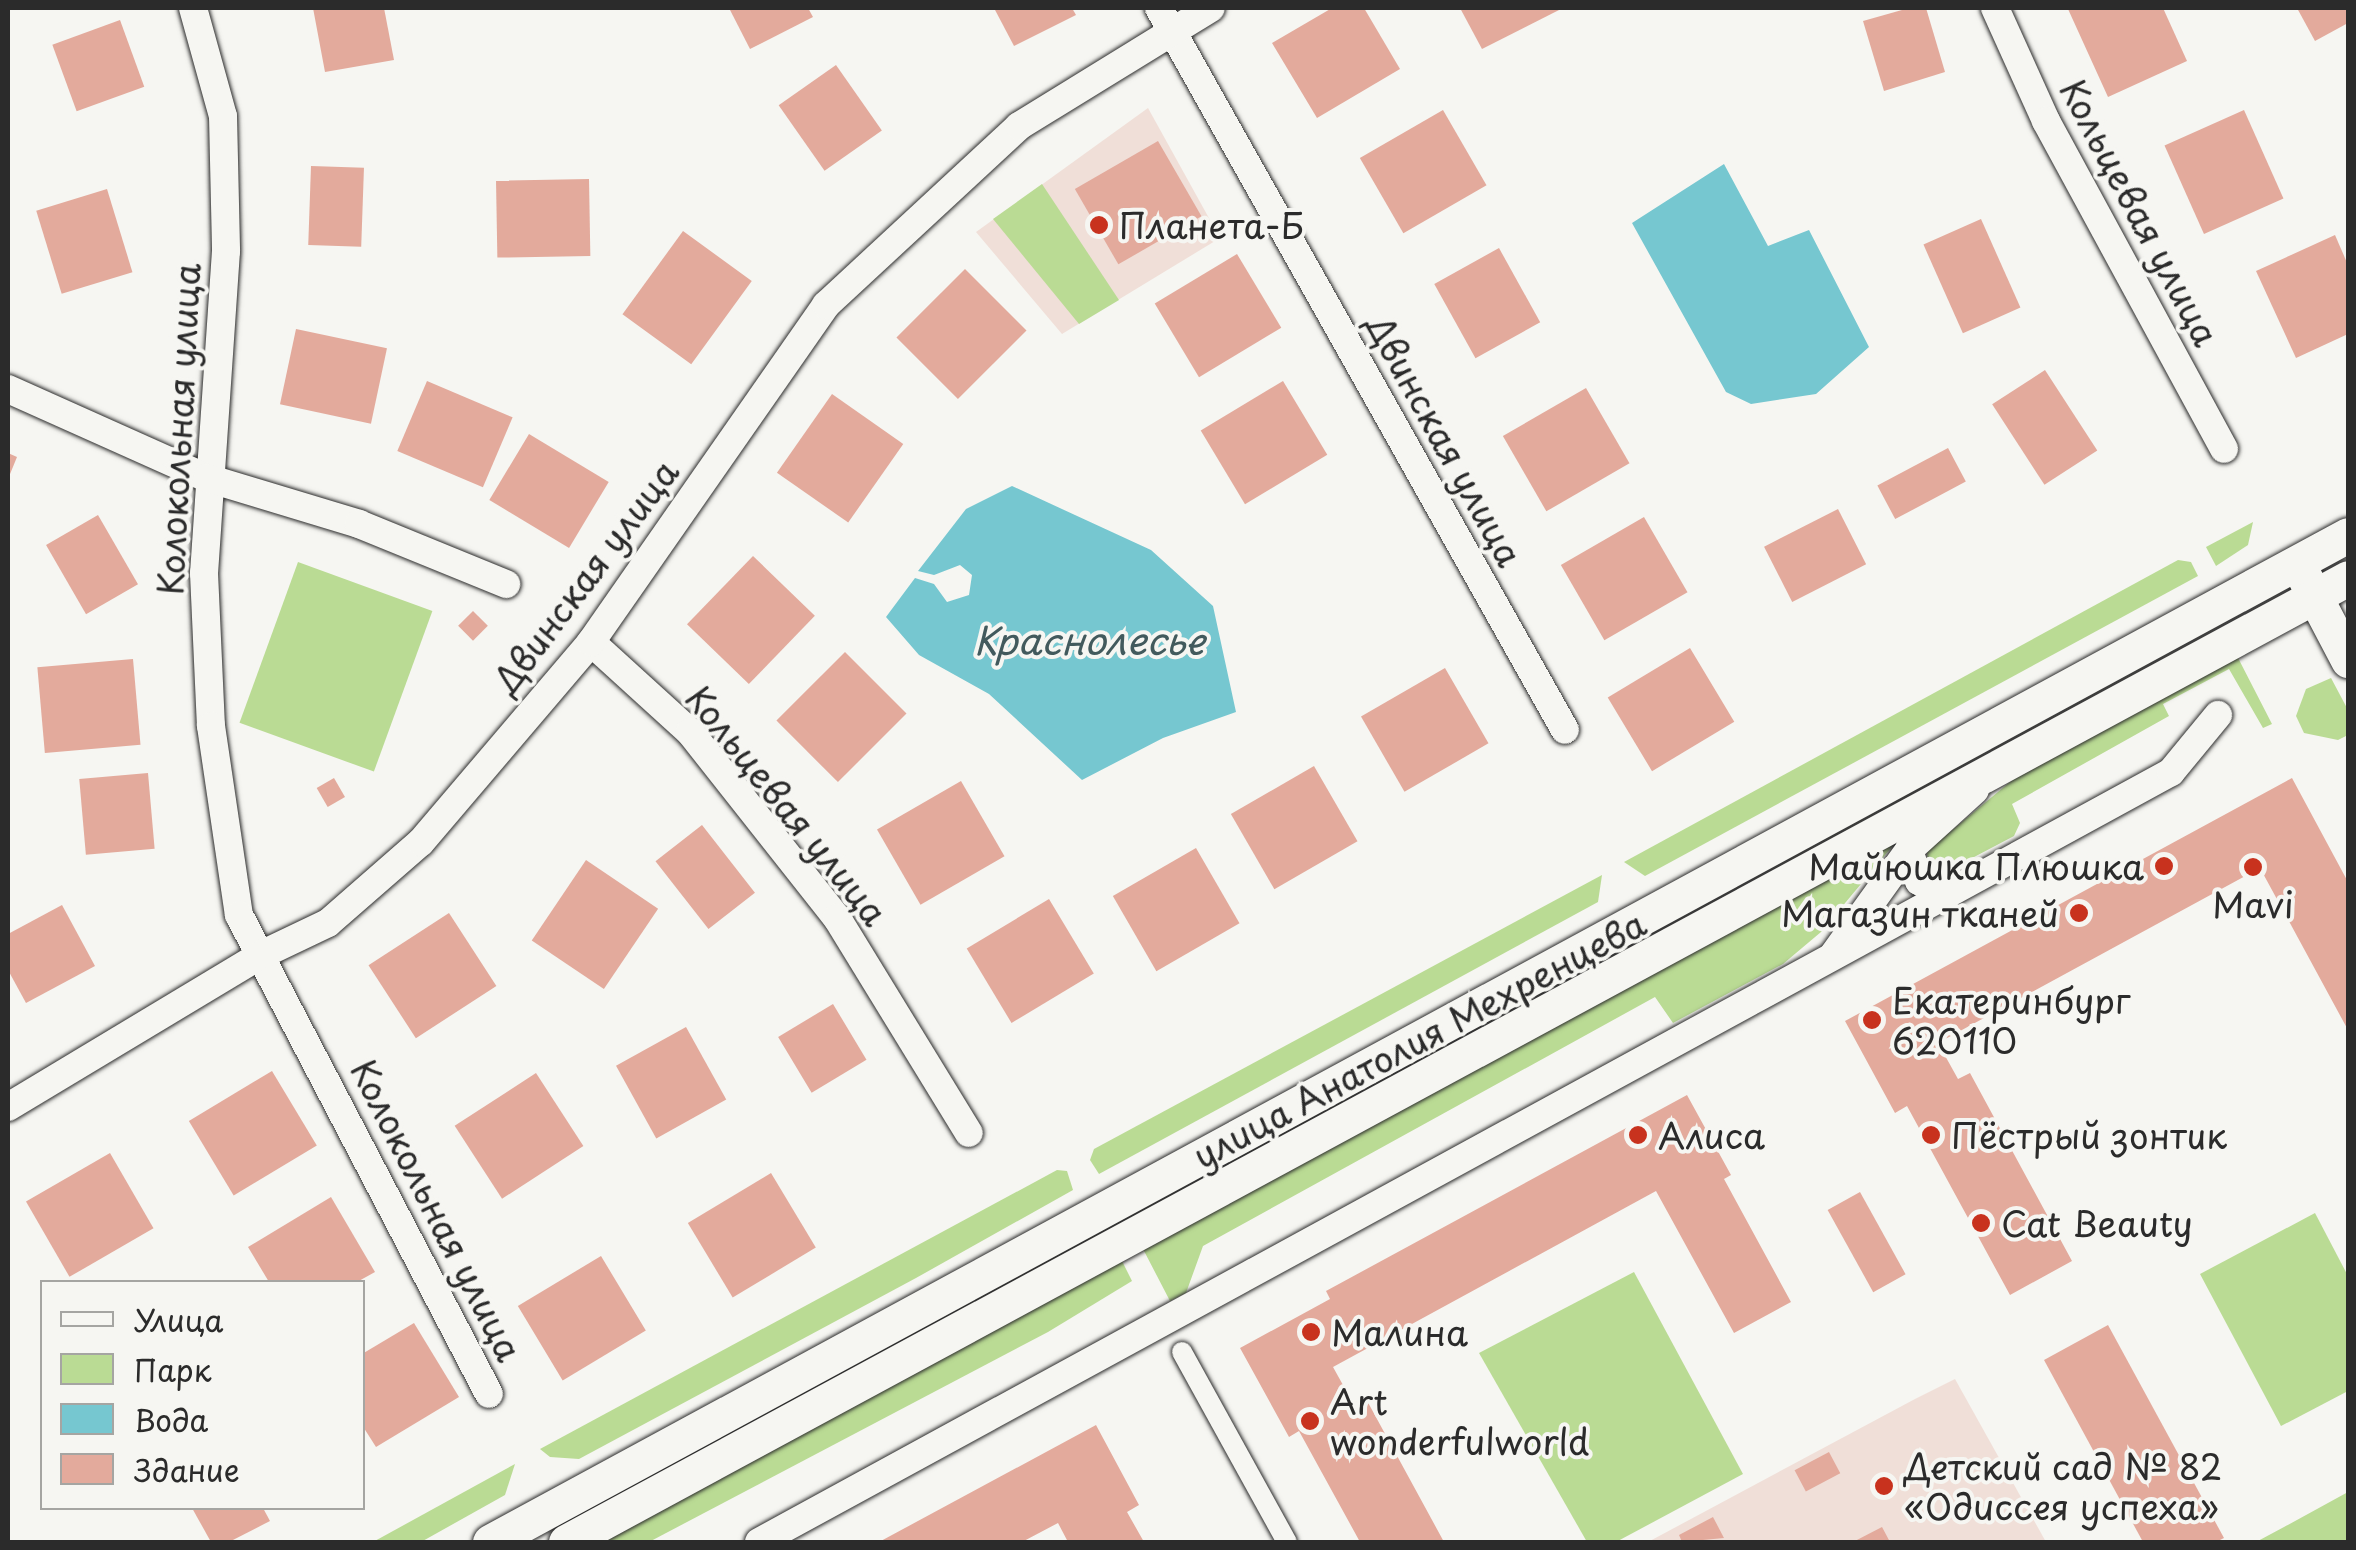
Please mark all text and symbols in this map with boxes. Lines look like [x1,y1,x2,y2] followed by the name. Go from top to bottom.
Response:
[2052,71,2228,353] street label: Кольцевая улица
[1119,204,1304,246] place label: Планета-Б
[1088,214,1110,236] marker: Планета-Б
[148,261,208,597] street label: Колокольная улица
[1358,306,1532,574] street label: Двинская улица
[483,450,687,702] street label: Двинская улица
[974,617,1204,663] water label: Краснолесье
[677,676,897,934] street label: Кольцевая улица
[1805,845,2144,887] place label: Майюшка Плюшка
[2153,855,2175,877] marker: Майюшка Плюшка
[2242,856,2264,878] marker: Mavi
[2212,883,2294,925] place label: Mavi
[1780,892,2059,934] place label: Магазин тканей
[1185,901,1653,1177] street label: улица Анатолия Мехренцева
[2068,902,2090,924] marker: Магазин тканей
[1892,979,2130,1061] place label: Екатеринбург 620110
[1861,1009,1883,1031] marker: Екатеринбург 620110
[342,1051,532,1369] street label: Колокольная улица
[1658,1114,1765,1156] place label: Алиса
[1951,1114,2226,1156] place label: Пёстрый зонтик
[1627,1124,1649,1146] marker: Алиса
[1920,1124,1942,1146] marker: Пёстрый зонтик
[2001,1202,2195,1244] place label: Cat Beauty
[1970,1212,1992,1234] marker: Cat Beauty
[40,1280,365,1510] legend
[134,1297,223,1342] text: Улица
[1331,1311,1468,1353] place label: Малина
[1300,1321,1322,1343] marker: Малина
[134,1347,211,1392] text: Парк
[1330,1380,1589,1462] place label: Art wonderfulworld
[134,1397,208,1442] text: Вода
[1299,1410,1321,1432] marker: Art wonderfulworld
[1904,1445,2225,1527] place label: Детский сад № 82 «Одиссея успеха»
[134,1447,240,1492] text: Здание
[1873,1475,1895,1497] marker: Детский сад № 82 «Одиссея успеха»

